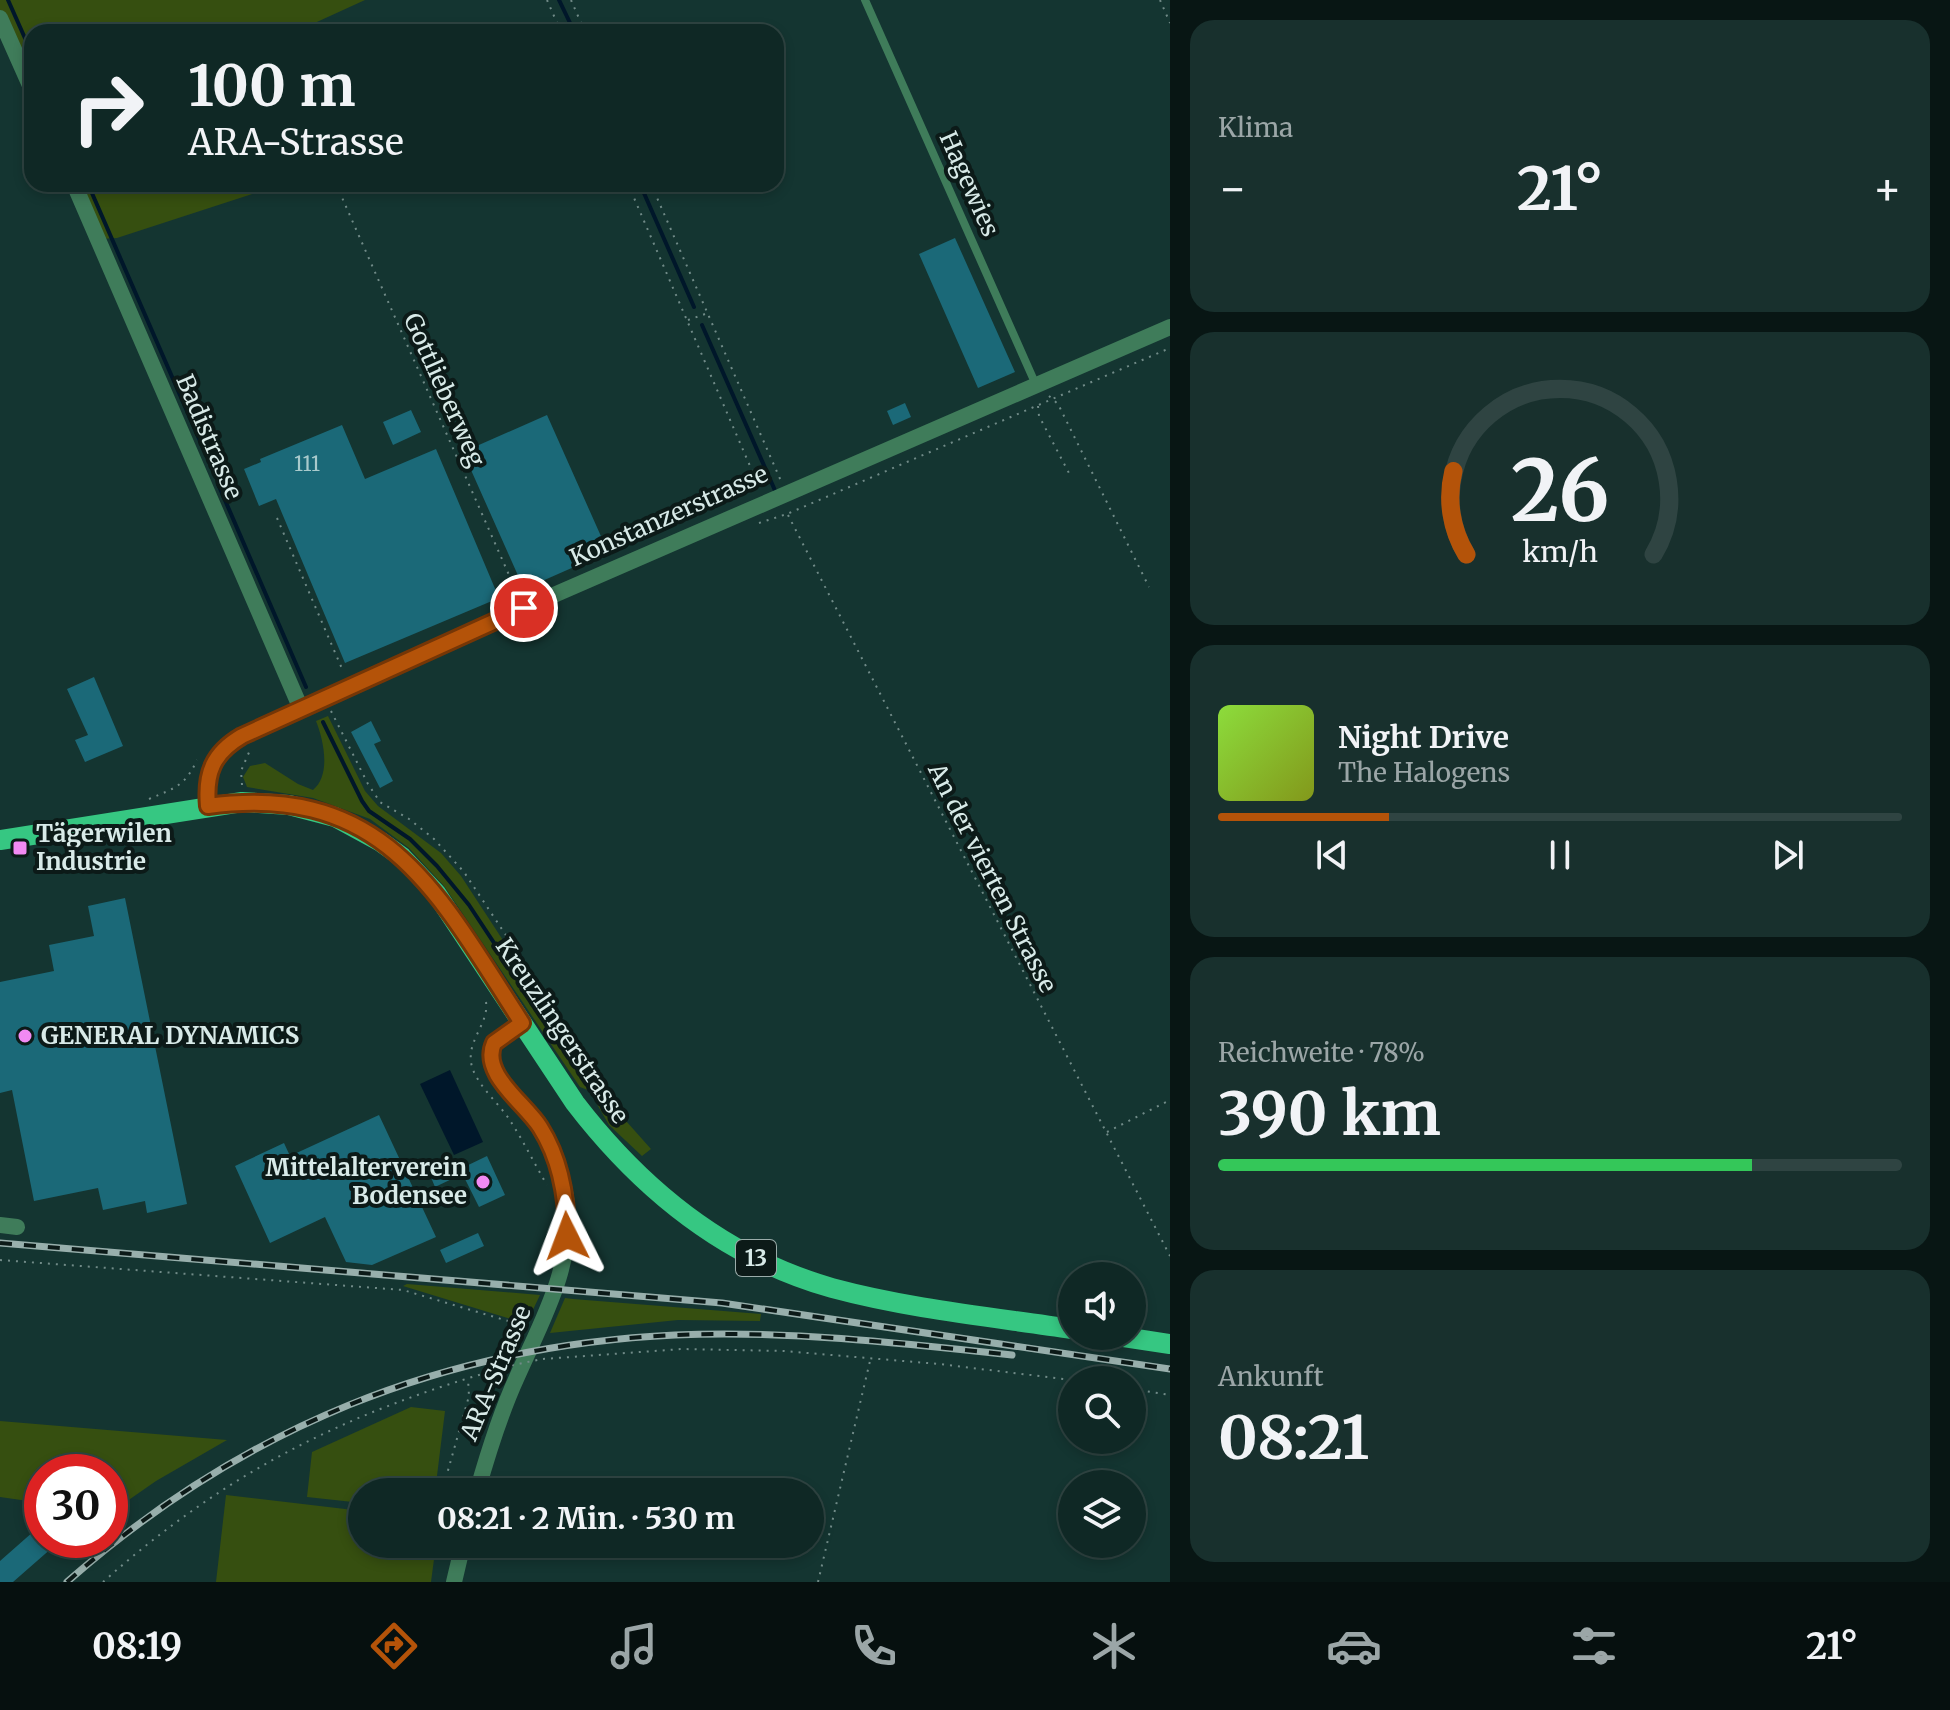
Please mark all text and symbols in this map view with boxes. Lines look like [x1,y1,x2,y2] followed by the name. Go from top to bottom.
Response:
[188,51,356,121] text: 100 m
[56,56,160,160] icon: right
[1218,111,1293,144] text: Klima
[188,120,404,165] text: ARA-Strasse
[933,126,1006,241] street label: Hagewies
[1517,151,1603,226] text: 21°
[1218,161,1247,216] text: −
[1873,161,1902,216] text: +
[397,308,492,472] street label: Gottlieberweg
[169,370,250,504] street label: Badistrasse
[1511,438,1609,543] text: 26
[294,451,320,476] house number: 111
[565,458,773,573] street label: Konstanzerstrasse
[1522,534,1598,570] text: km/h
[490,574,558,642] pin
[502,586,546,630] icon: arrive
[1338,718,1509,756] text: Night Drive
[1338,756,1510,789] text: The Halogens
[921,757,1064,998] street label: An der vierten Strasse
[36,818,172,877] place label: Tägerwilen Industrie
[1310,833,1354,877] icon: previous
[1538,833,1582,877] icon: pause
[1766,833,1810,877] icon: next
[11,839,29,857] marker: Tägerwilen Industrie
[489,932,636,1129] street label: Kreuzlingerstrasse
[41,1020,299,1051] place label: GENERAL DYNAMICS
[16,1027,34,1045] marker: GENERAL DYNAMICS
[1218,1036,1425,1069] text: Reichweite · 78%
[1218,1076,1441,1151] text: 390 km
[266,1152,467,1211] place label: Mittelalterverein Bodensee
[474,1173,492,1191] marker: Mittelalterverein Bodensee
[525,1194,609,1278] position arrow
[736,1240,776,1276] road number: 13
[1058,1262,1146,1558] map controls
[1058,1262,1146,1350] button: sound
[453,1301,538,1446] street label: ARA-Strasse
[1218,1360,1324,1393] text: Ankunft
[1058,1366,1146,1454] button: search
[1218,1400,1369,1475] text: 08:21
[24,1454,128,1558] speed limit sign: 30
[1058,1470,1146,1558] button: layers
[437,1499,735,1537] text: 08:21 · 2 Min. · 530 m
[366,1618,422,1674] icon: directions
[606,1618,662,1674] icon: music
[846,1618,902,1674] icon: phone
[1086,1618,1142,1674] icon: climate
[1326,1618,1382,1674] icon: car
[1566,1618,1622,1674] icon: filters
[92,1624,182,1669] text: 08:19
[1806,1624,1858,1669] text: 21°

